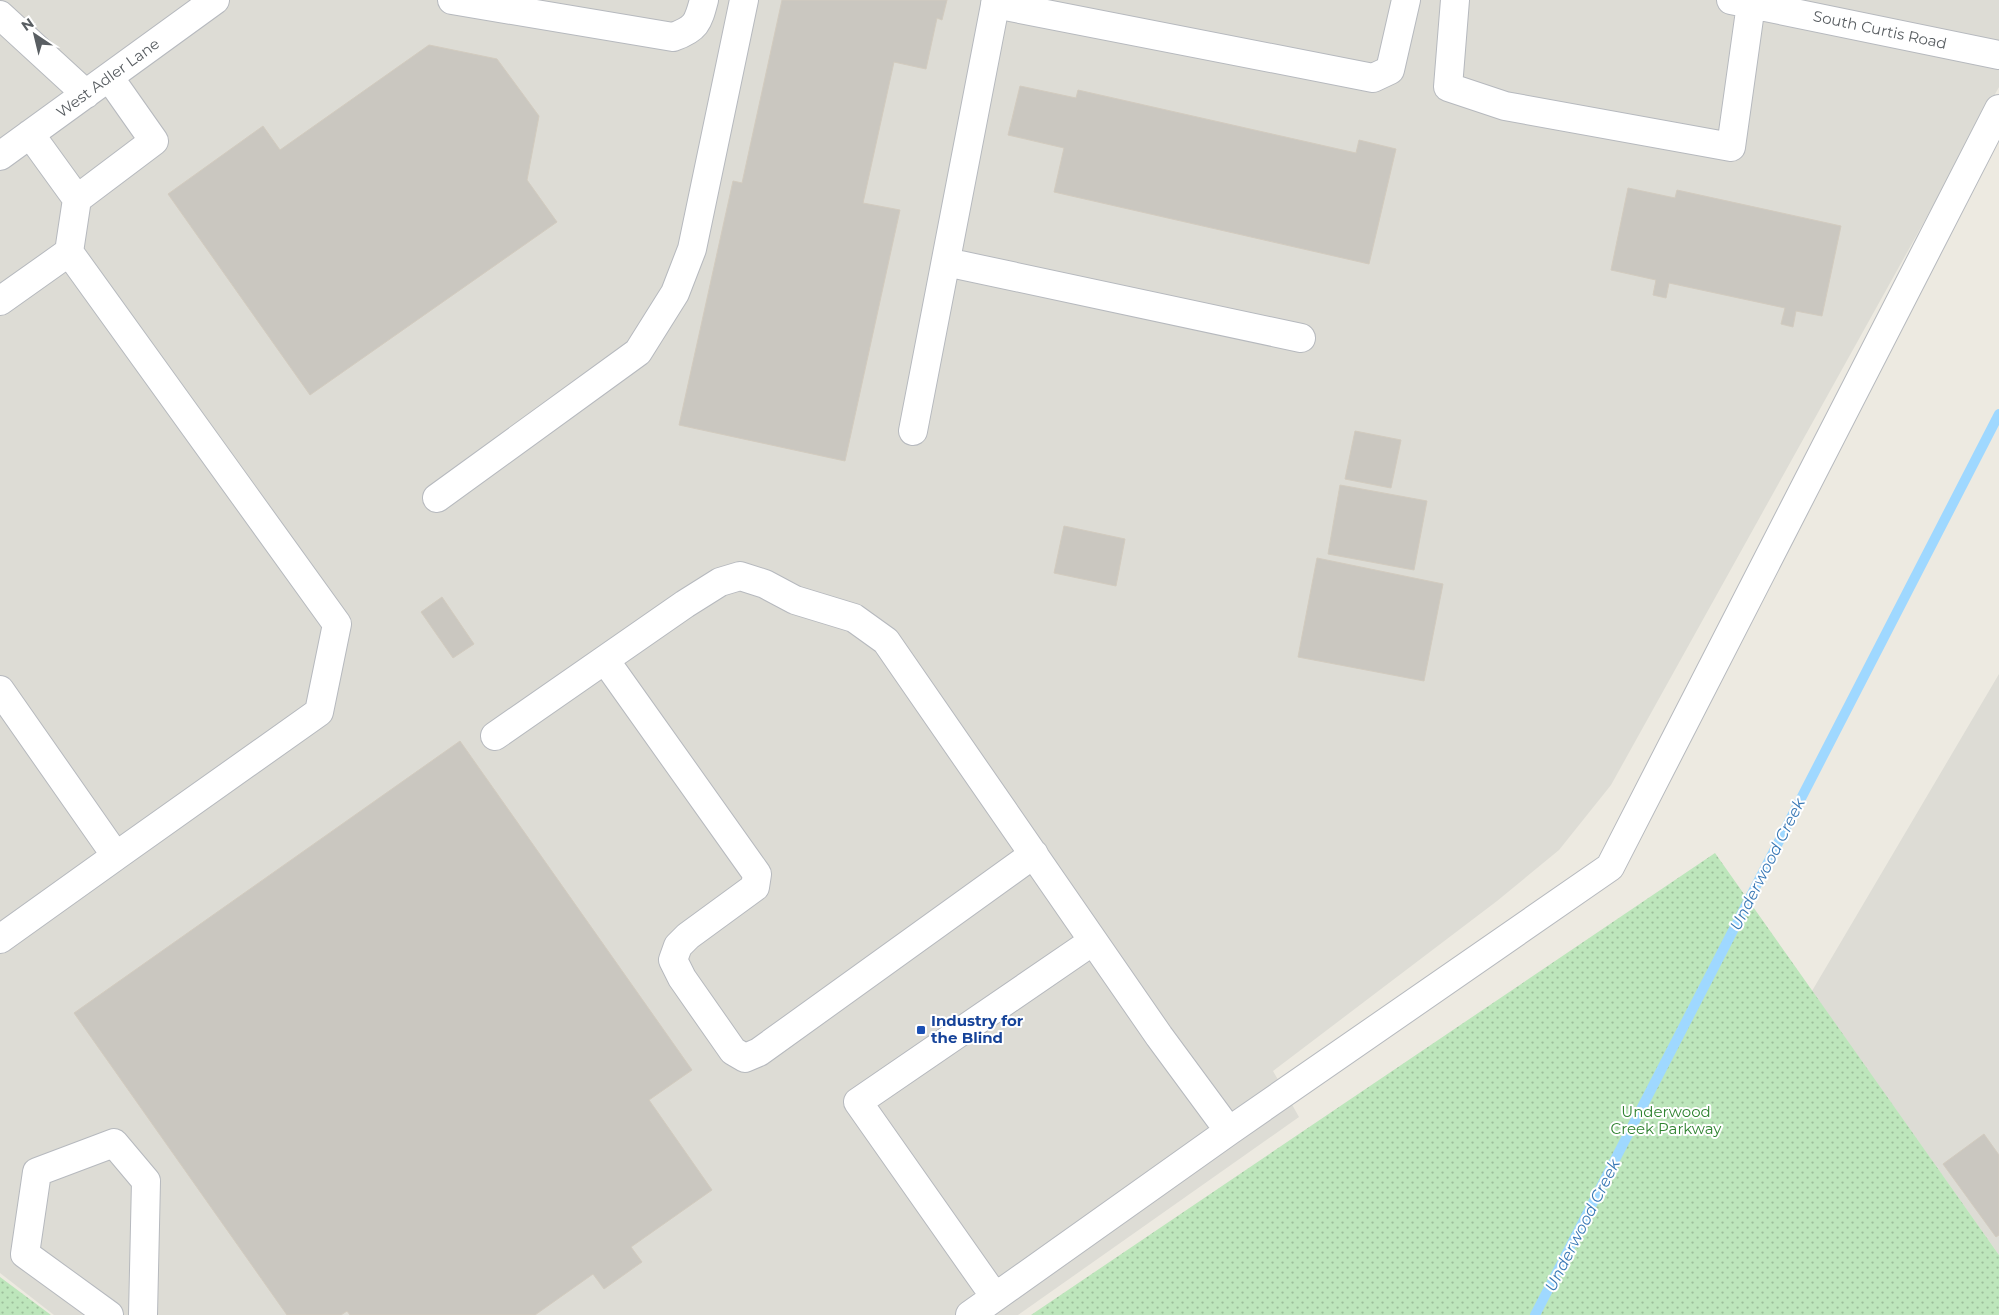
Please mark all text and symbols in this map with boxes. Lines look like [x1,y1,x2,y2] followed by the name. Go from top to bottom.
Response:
[1812,6,1949,53] street label: South Curtis Road
[10,10,60,60] north arrow
[18,14,37,35] text: N
[52,34,163,121] street label: West Adler Lane
[1726,794,1810,933] water label: Underwood Creek
[931,1011,1024,1047] place label: Industry for the Blind
[915,1024,927,1036] marker: Industry for the Blind
[1611,1102,1722,1138] park label: Underwood Creek Parkway
[1541,1155,1625,1294] water label: Underwood Creek

